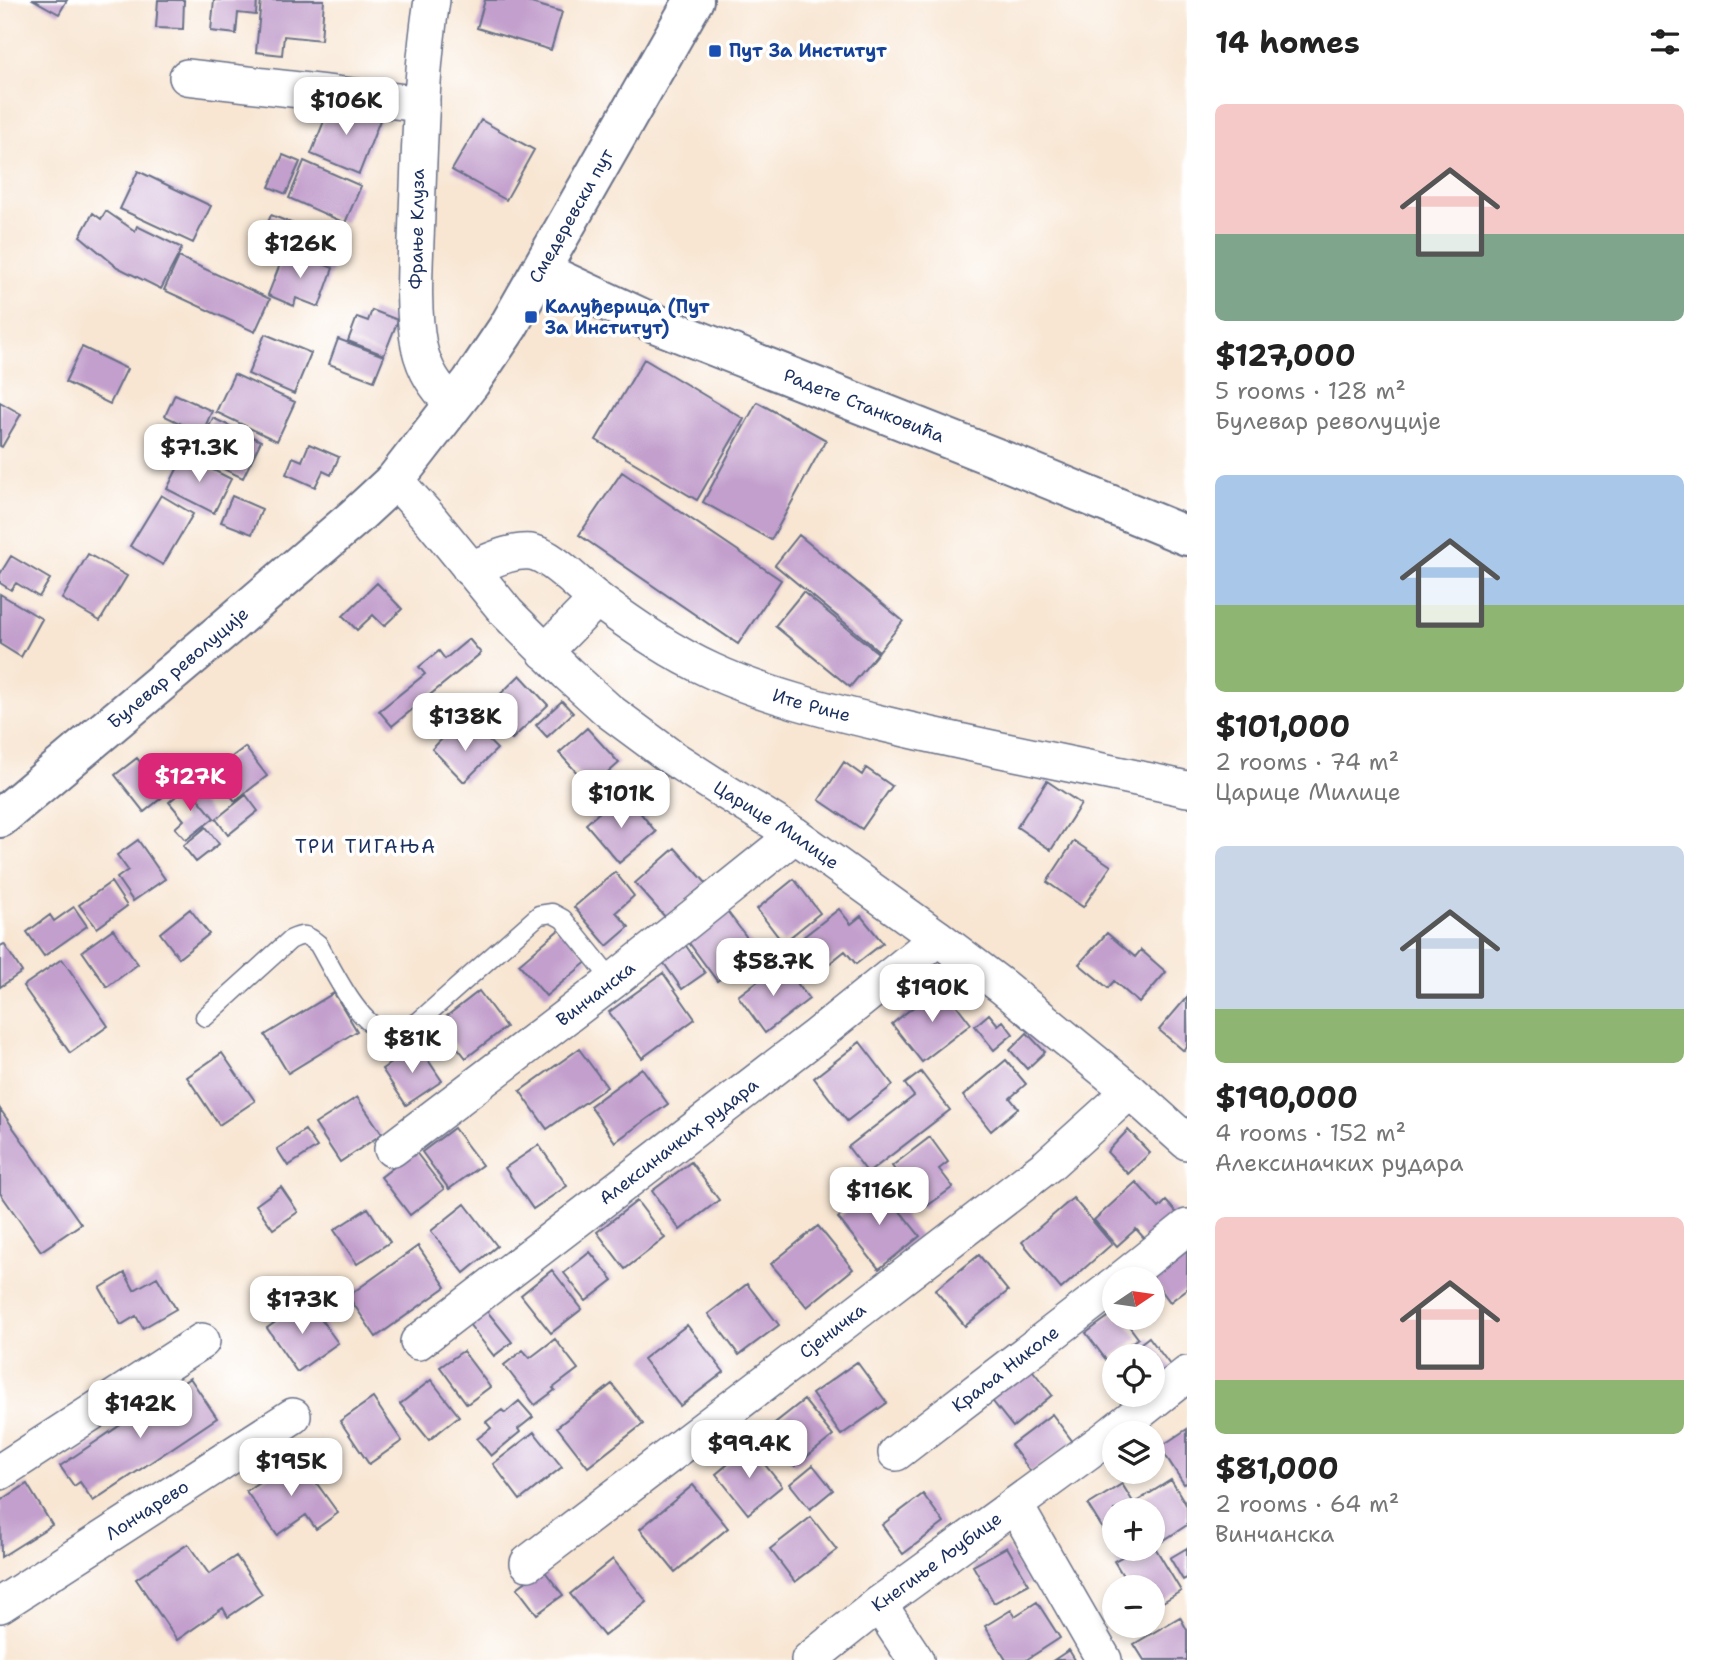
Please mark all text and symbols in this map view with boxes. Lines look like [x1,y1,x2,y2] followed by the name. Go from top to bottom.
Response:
[1215,22,1360,63] text: 14 homes
[1646,23,1684,61] icon: filters
[729,39,887,63] place label: Пут За Институт
[707,43,723,59] marker: Пут За Институт
[297,78,395,137] pin: $106K
[310,85,382,115] text: $106K
[523,144,619,288] street label: Смедеревски пут
[1387,149,1513,275] icon: home
[404,168,430,290] street label: Фрање Клуза
[251,220,349,280] pin: $126K
[264,228,336,258] text: $126K
[545,295,710,340] place label: Калуђерица (Пут За Институт)
[523,309,539,325] marker: Калуђерица (Пут За Институт)
[1215,335,1356,376] text: $127,000
[780,363,948,448] street label: Радете Станковића
[1215,376,1406,406] text: 5 rooms · 128 m²
[1215,406,1441,436] text: Булевар револуције
[142,424,256,484] pin: $71.3K
[160,432,238,462] text: $71.3K
[1387,520,1513,646] icon: home
[103,602,254,734] street label: Булевар револуције
[769,683,853,727] street label: Ите Рине
[416,694,514,753] pin: $138K
[429,701,501,731] text: $138K
[1215,706,1350,747] text: $101,000
[1215,747,1399,777] text: 2 rooms · 74 m²
[141,754,239,813] pin: $127K
[154,761,226,791] text: $127K
[572,770,670,830] pin: $101K
[709,775,844,875] street label: Царице Милице
[1215,777,1401,807] text: Царице Милице
[588,778,654,808] text: $101K
[295,834,437,859] district label: ТРИ ТИГАЊА
[1387,891,1513,1017] icon: home
[716,939,830,998] pin: $58.7K
[732,946,814,976] text: $58.7K
[551,956,640,1032] street label: Винчанска
[883,964,981,1024] pin: $190K
[896,972,968,1002] text: $190K
[371,1016,453,1075] pin: $81K
[383,1023,441,1053] text: $81K
[594,1073,763,1210] street label: Алексиначких рудара
[1215,1077,1358,1118] text: $190,000
[1215,1118,1406,1148] text: 4 rooms · 152 m²
[1215,1148,1464,1178] text: Алексиначких рудара
[830,1168,928,1227] pin: $116K
[846,1175,912,1205] text: $116K
[1387,1262,1513,1388] icon: home
[1102,1267,1166,1330] north arrow
[1102,1267,1165,1638] map controls
[253,1276,351,1336] pin: $173K
[266,1284,338,1314] text: $173K
[794,1298,871,1364] street label: Сјеничка
[947,1320,1064,1418] street label: Краља Николе
[1102,1344,1165,1407] button: locate
[91,1380,189,1440] pin: $142K
[104,1388,176,1418] text: $142K
[692,1420,806,1480] pin: $99.4K
[1102,1421,1165,1484] button: layers
[707,1428,791,1458] text: $99.4K
[242,1438,340,1498] pin: $195K
[255,1446,327,1476] text: $195K
[1215,1448,1339,1489] text: $81,000
[101,1474,193,1546] street label: Лончарево
[1215,1489,1399,1519] text: 2 rooms · 64 m²
[1102,1498,1165,1561] button: +
[867,1507,1006,1617] street label: Кнегиње Љубице
[1215,1519,1334,1549] text: Винчанска
[1102,1575,1165,1638] button: −

